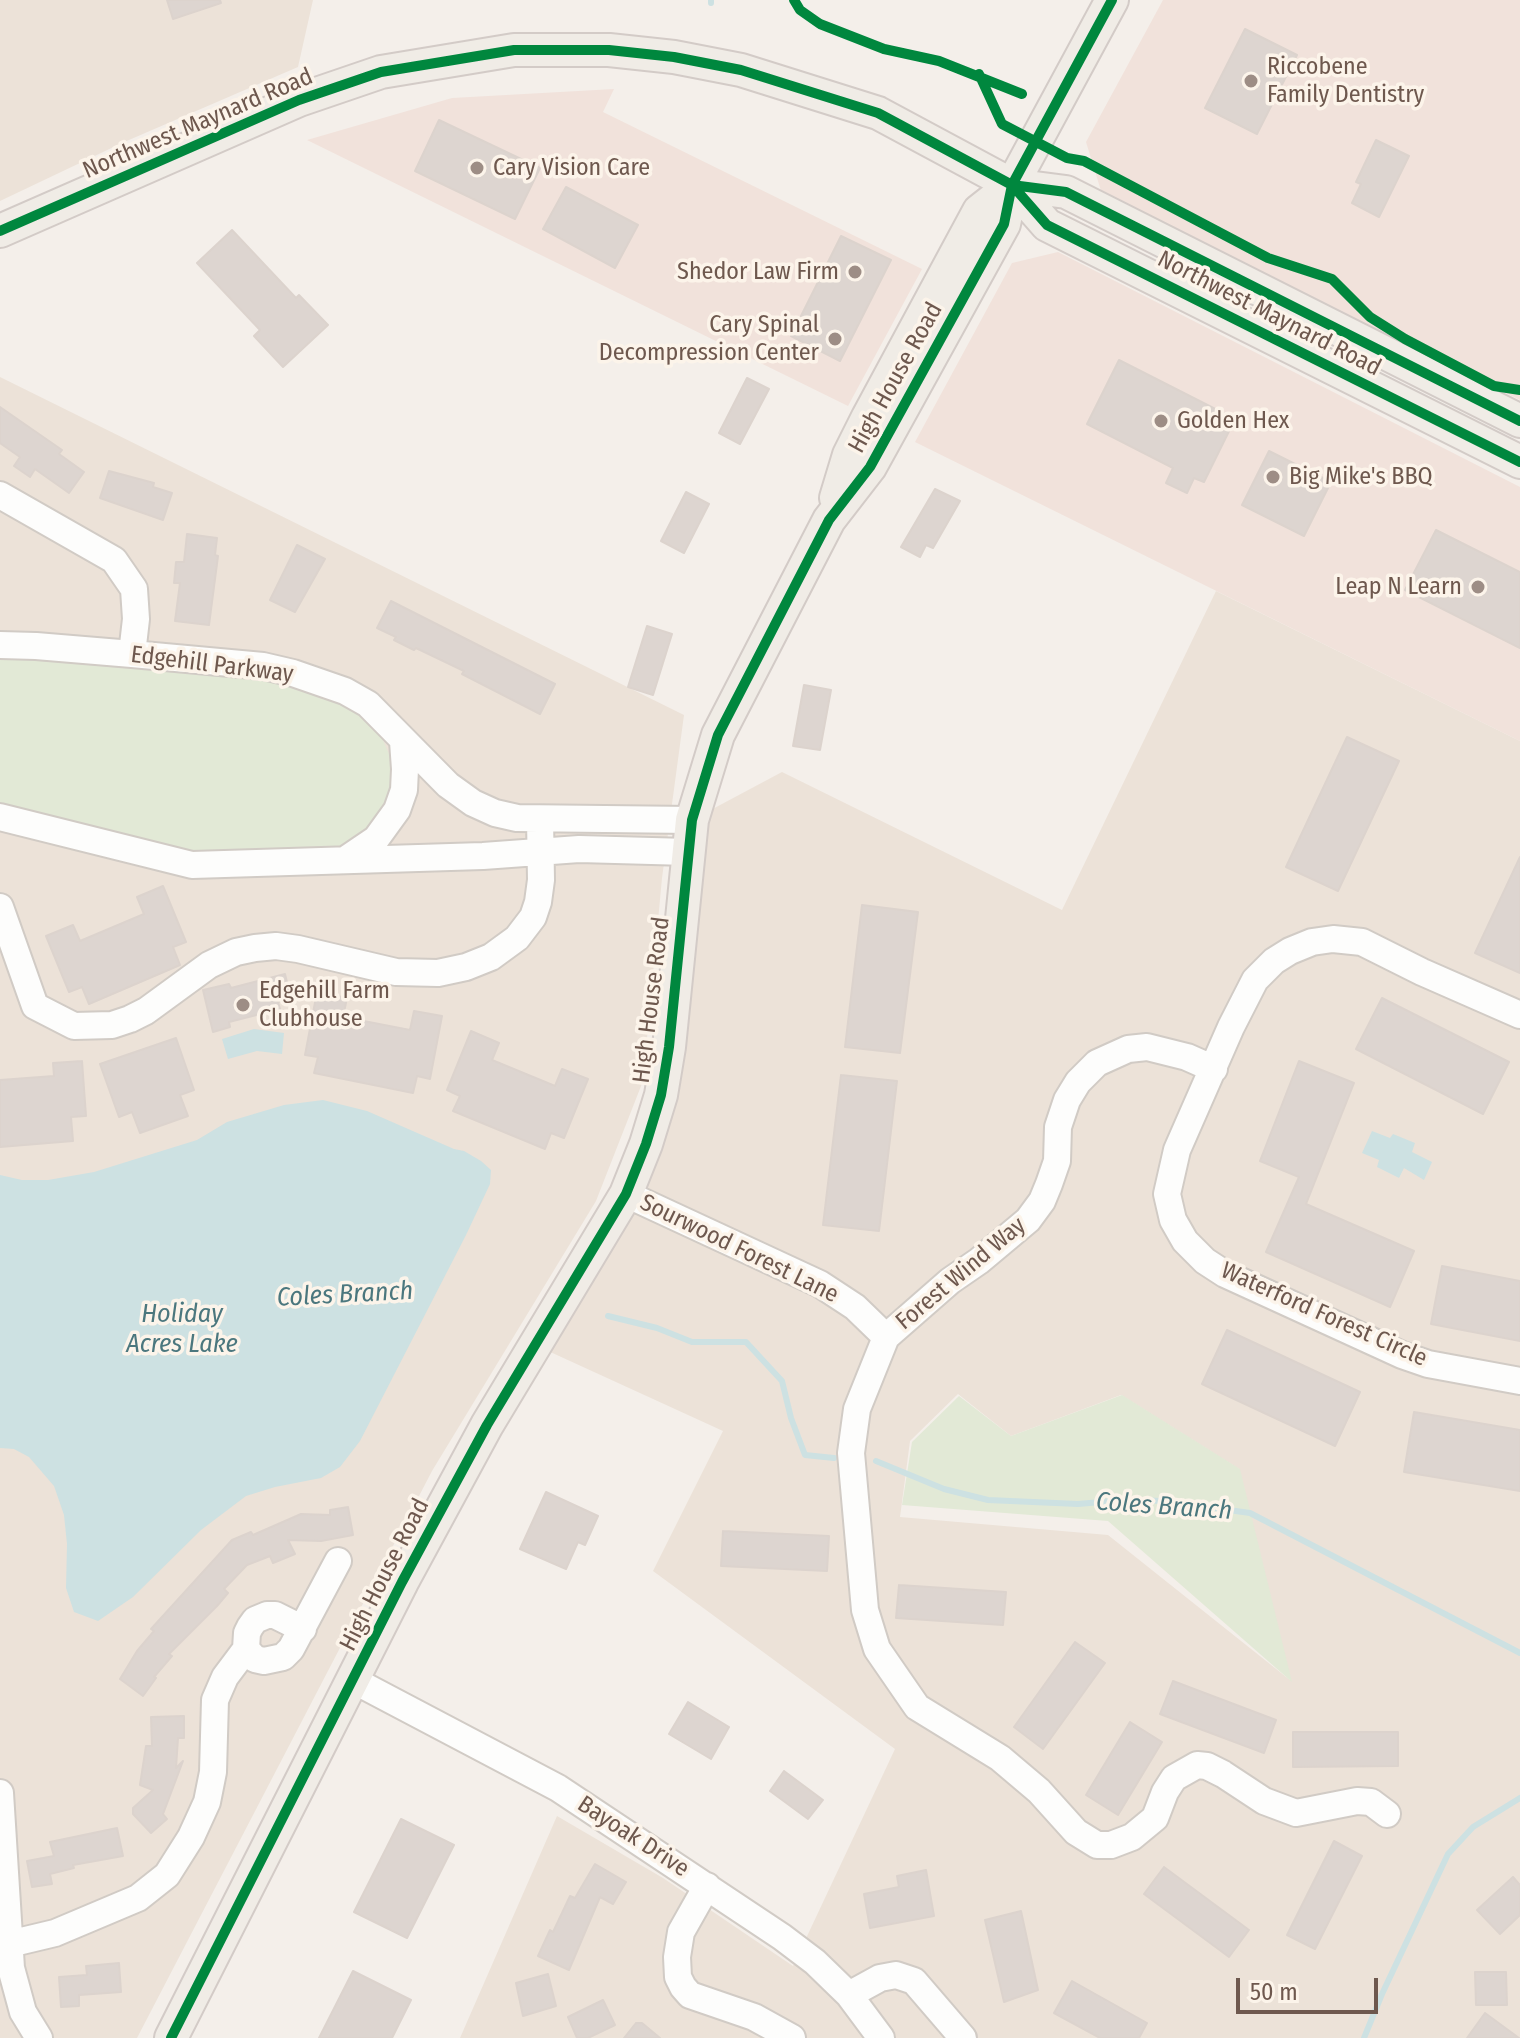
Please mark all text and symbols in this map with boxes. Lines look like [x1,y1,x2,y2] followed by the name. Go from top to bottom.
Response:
[1267,53,1424,109] place label: Riccobene Family Dentistry
[79,63,317,185] street label: Northwest Maynard Road
[1242,72,1260,90] marker: Riccobene Family Dentistry
[493,154,650,182] place label: Cary Vision Care
[468,159,486,177] marker: Cary Vision Care
[1152,245,1386,383] street label: Northwest Maynard Road
[677,258,839,286] place label: Shedor Law Firm
[846,263,864,281] marker: Shedor Law Firm
[843,298,949,458] street label: High House Road
[599,311,819,367] place label: Cary Spinal Decompression Center
[826,330,844,348] marker: Cary Spinal Decompression Center
[1177,407,1289,435] place label: Golden Hex
[1152,412,1170,430] marker: Golden Hex
[1289,463,1433,491] place label: Big Mike's BBQ
[1264,468,1282,486] marker: Big Mike's BBQ
[1335,573,1462,601] place label: Leap N Learn
[1469,578,1487,596] marker: Leap N Learn
[129,641,295,689] street label: Edgehill Parkway
[628,915,676,1085] street label: High House Road
[259,977,390,1033] place label: Edgehill Farm Clubhouse
[234,996,252,1014] marker: Edgehill Farm Clubhouse
[635,1188,843,1310] street label: Sourwood Forest Lane
[890,1212,1032,1336] street label: Forest Wind Way
[1216,1257,1432,1373] street label: Waterford Forest Circle
[276,1276,414,1314] water label: Coles Branch
[126,1299,238,1360] water label: Holiday Acres Lake
[1095,1487,1233,1527] water label: Coles Branch
[334,1494,436,1656] street label: High House Road
[572,1790,694,1884] street label: Bayoak Drive
[1240,1962,1382,2012] scale bar
[1250,1978,1298,2006] text: 50 m

